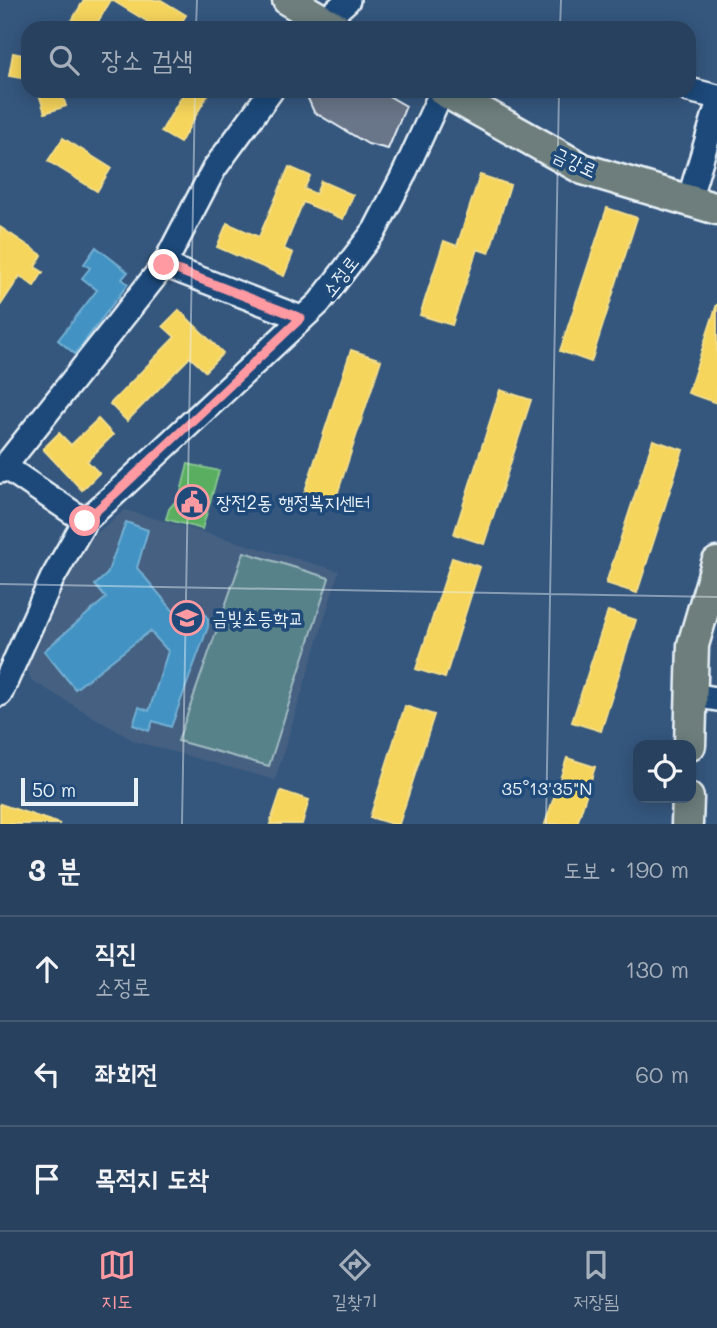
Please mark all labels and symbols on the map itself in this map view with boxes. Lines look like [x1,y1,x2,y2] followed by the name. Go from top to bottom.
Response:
[549,141,601,183] street label: 금강로
[148,249,179,280] route end
[316,250,364,301] street label: 소정로
[173,483,211,521] public building icon: 장전2동 행정복지센터
[216,489,370,514] place label: 장전2동 행정복지센터
[69,505,100,536] route start
[168,599,206,637] school or university icon: 금빛초등학교
[212,605,304,630] place label: 금빛초등학교
[21,775,138,807] scale bar
[501,776,593,800] text: 35°13'35"N

